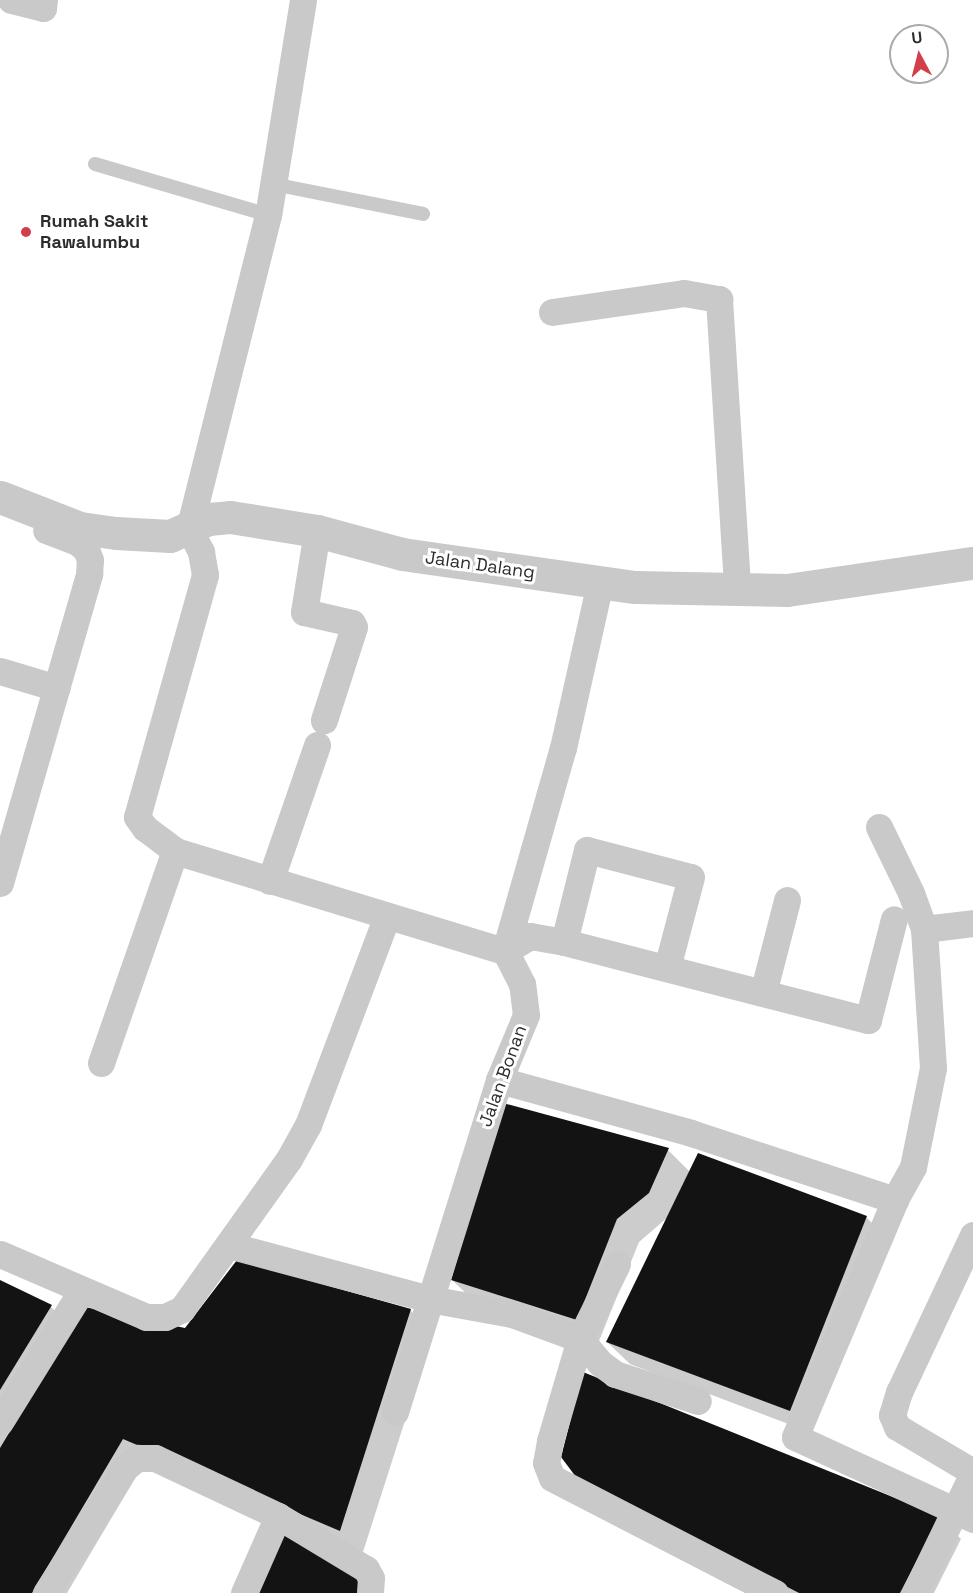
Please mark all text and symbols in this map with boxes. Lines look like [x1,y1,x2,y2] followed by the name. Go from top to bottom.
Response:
[889,24,949,84] north arrow
[910,27,924,49] text: U
[40,211,148,254] place label: Rumah Sakit Rawalumbu
[17,223,35,241] marker: Rumah Sakit Rawalumbu
[424,547,536,583] street label: Jalan Dalang
[475,1022,531,1130] street label: Jalan Bonan

